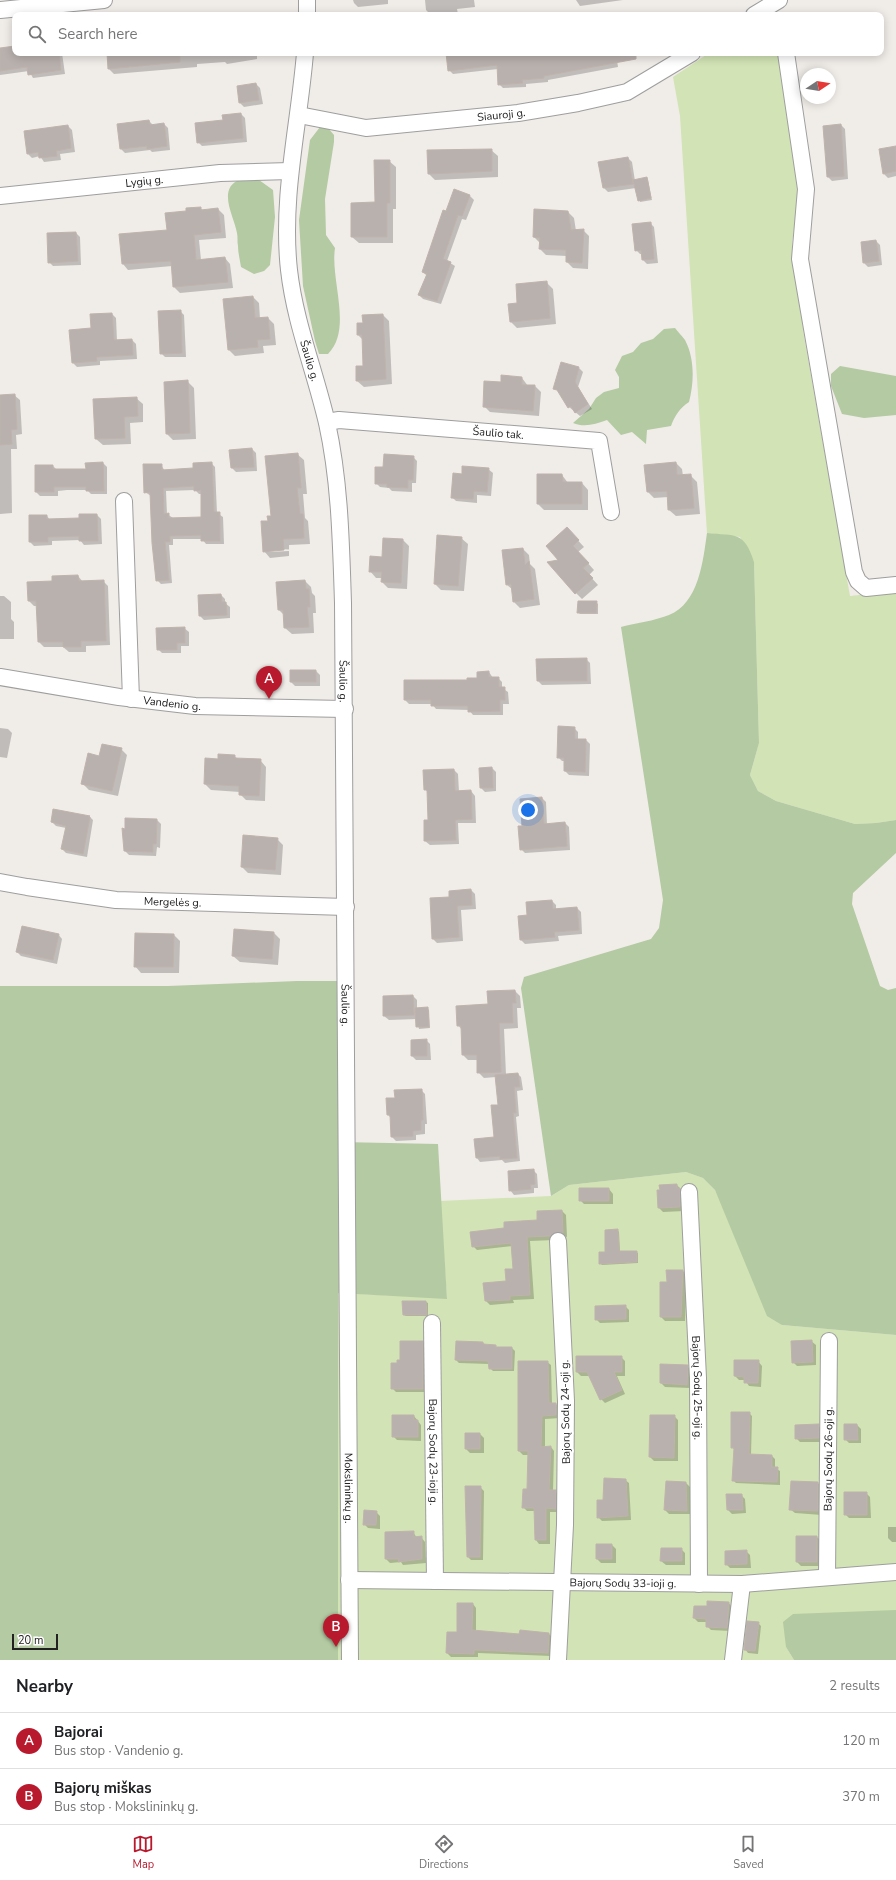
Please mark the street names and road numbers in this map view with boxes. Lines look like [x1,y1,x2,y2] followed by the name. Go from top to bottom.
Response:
[476,105,526,125] street label: Siauroji g.
[125,172,164,191] street label: Lygių g.
[296,338,322,383] street label: Šaulio g.
[472,423,525,443] street label: Šaulio tak.
[335,660,351,702] street label: Šaulio g.
[141,693,201,714] street label: Vandenio g.
[144,894,202,911] street label: Mergelės g.
[338,984,354,1026] street label: Šaulio g.
[688,1335,705,1440] street label: Bajorų Sodų 25-oji g.
[557,1360,574,1464] street label: Bajorų Sodų 24-oji g.
[425,1398,441,1505] street label: Bajorų Sodų 23-ioji g.
[821,1407,836,1511] street label: Bajorų Sodų 26-oji g.
[341,1453,356,1523] street label: Mokslininkų g.
[569,1575,676,1591] street label: Bajorų Sodų 33-ioji g.

